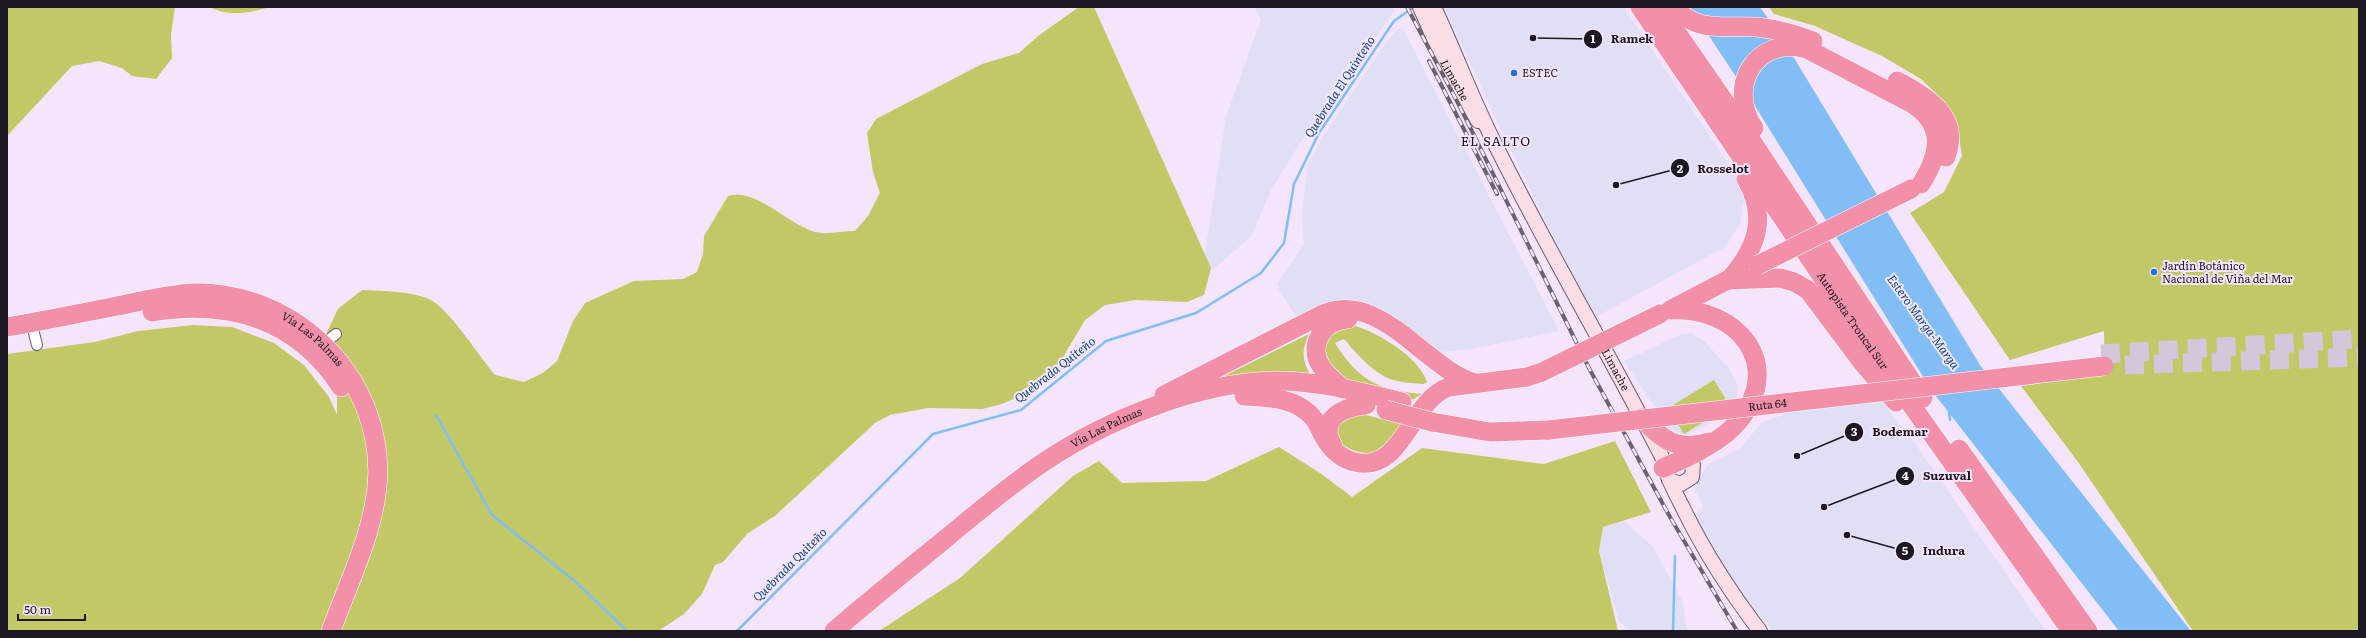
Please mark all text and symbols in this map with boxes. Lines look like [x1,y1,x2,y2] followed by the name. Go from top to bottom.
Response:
[1583,27,1661,51] callout: Ramek
[1591,29,1596,47] text: 1
[1611,29,1654,47] text: Ramek
[1299,32,1379,141] water label: Quebrada El Quinteño
[1437,57,1474,104] street label: Limache
[1522,64,1558,80] place label: ESTEC
[1509,68,1519,78] marker: ESTEC
[1461,131,1531,150] district label: EL SALTO
[1670,156,1757,180] callout: Rosselot
[1677,159,1684,177] text: 2
[1697,159,1750,177] text: Rosselot
[2162,257,2293,286] place label: Jardín Botánico Nacional de Viña del Mar
[2149,267,2159,277] marker: Jardín Botánico Nacional de Viña del Mar
[1814,268,1893,373] street label: Autopista Troncal Sur
[1883,270,1964,373] water label: Estero Marga-Marga
[279,307,348,369] street label: Vía Las Palmas
[1010,332,1099,407] water label: Quebrada Quiteño
[1599,345,1635,393] street label: Limache
[1747,394,1788,414] street label: Ruta 64
[1067,403,1144,451] street label: Vía Las Palmas
[1844,420,1935,444] callout: Bodemar
[1851,422,1858,440] text: 3
[1872,422,1928,440] text: Bodemar
[1895,464,1979,488] callout: Suzuval
[1901,466,1909,484] text: 4
[1923,466,1972,484] text: Suzuval
[748,523,830,605] water label: Quebrada Quiteño
[1895,539,1974,563] callout: Indura
[1902,541,1909,559] text: 5
[1923,541,1965,559] text: Indura
[18,596,85,622] scale bar
[24,600,51,618] text: 50 m

